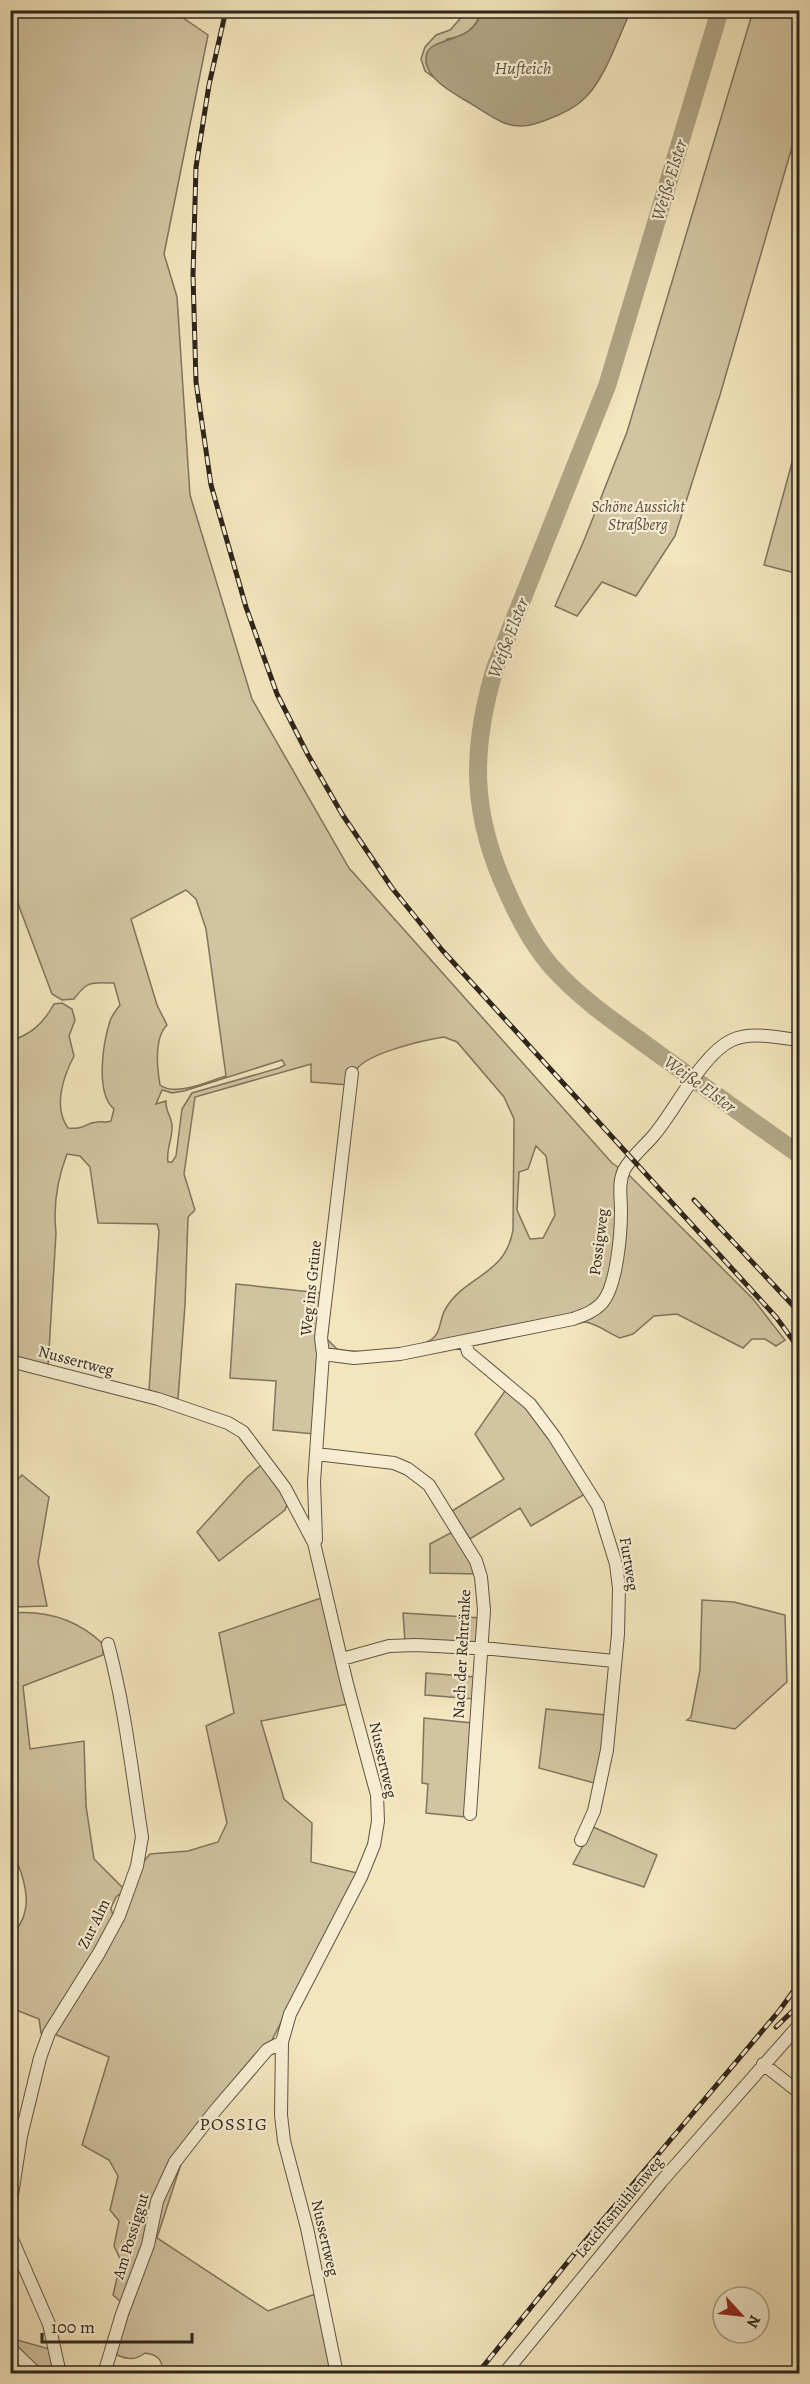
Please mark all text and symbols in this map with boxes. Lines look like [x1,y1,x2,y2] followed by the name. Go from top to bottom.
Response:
[494,56,552,80] water label: Hufteich
[645,136,693,224] water label: Weiße Elster
[591,496,686,536] park label: Schöne Aussicht Straßberg
[482,594,534,681] water label: Weiße Elster
[659,1050,742,1119] water label: Weiße Elster
[584,1207,614,1277] street label: Possigweg
[295,1239,327,1338] street label: Weg ins Grüne
[36,1340,116,1382] street label: Nussertweg
[614,1535,644,1593] street label: Furtweg
[448,1589,476,1719] street label: Nach der Rehtränke
[364,1720,402,1800] street label: Nussertweg
[72,1895,116,1953] street label: Zur Alm
[200,2112,268,2136] district label: POSSIG
[570,2151,668,2263] street label: Leuchtsmühlenweg
[107,2190,155,2283] street label: Am Possiggut
[306,2198,344,2278] street label: Nussertweg
[711,2285,771,2345] north arrow
[42,2306,192,2344] scale bar
[741,2311,766,2332] text: N
[51,2315,95,2339] text: 100 m

